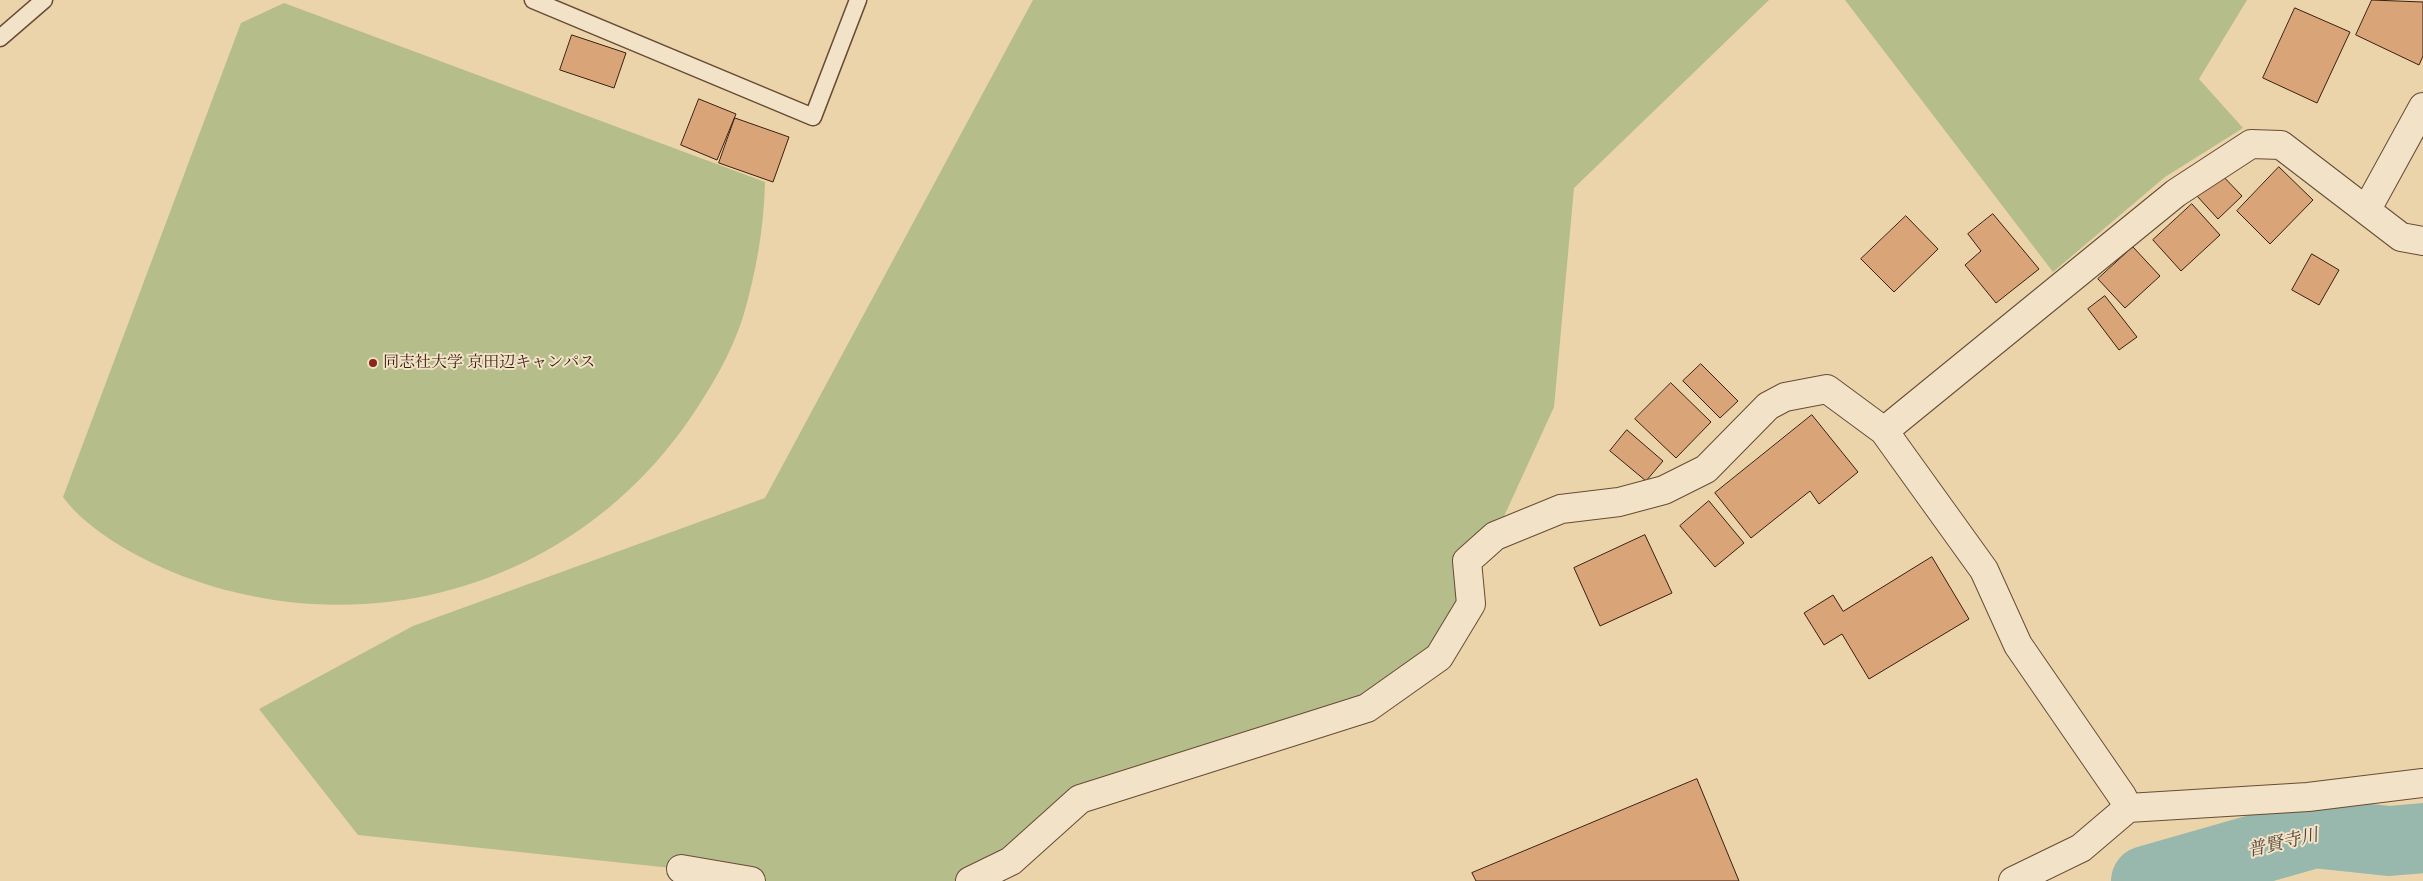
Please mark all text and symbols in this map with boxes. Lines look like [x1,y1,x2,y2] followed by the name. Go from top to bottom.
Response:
[383,353,595,373] place label: 同志社大学 京田辺キャンパス
[367,357,379,369] marker: 同志社大学 京田辺キャンパス
[2245,825,2321,863] water label: 普賢寺川

